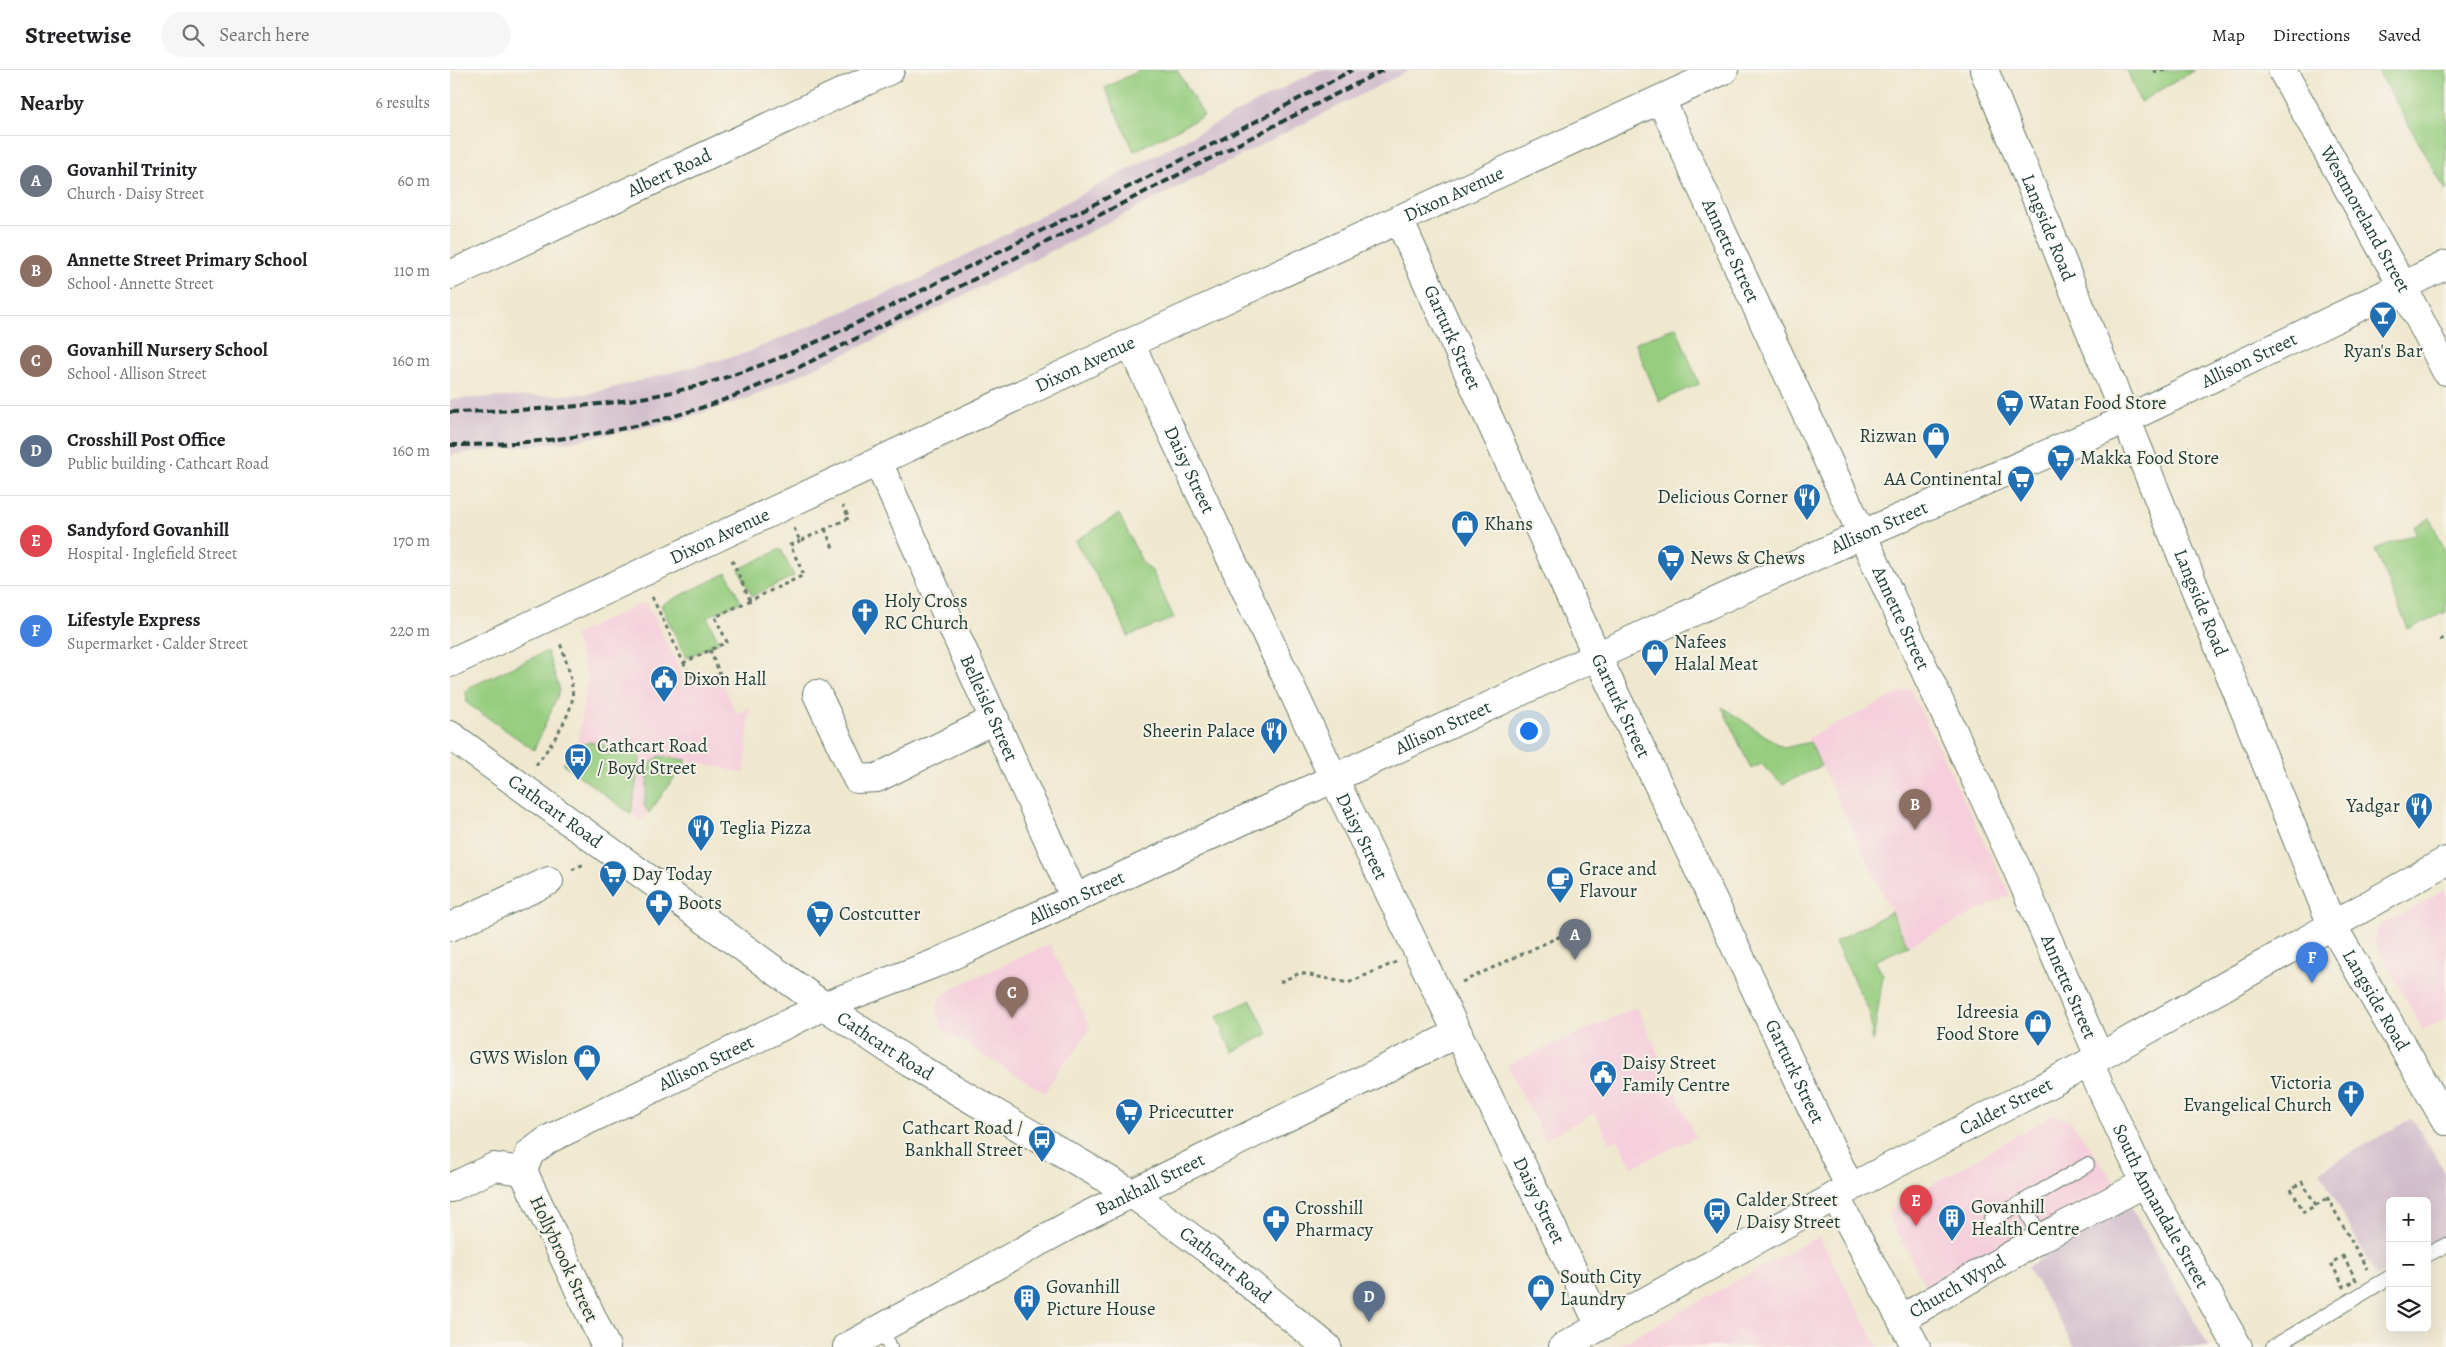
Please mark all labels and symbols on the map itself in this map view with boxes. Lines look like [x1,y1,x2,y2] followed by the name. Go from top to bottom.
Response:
[2313,140,2417,297] street label: Westmoreland Street
[622,142,717,204] street label: Albert Road
[1400,160,1508,228] street label: Dixon Avenue
[2015,170,2082,286] street label: Langside Road
[1695,194,1766,307] street label: Annette Street
[1417,281,1487,394] street label: Garturk Street
[2368,300,2398,339] bar icon: Ryan's Bar
[2196,326,2301,395] street label: Allison Street
[1031,329,1139,399] street label: Dixon Avenue
[2343,338,2423,364] place label: Ryan's Bar
[1995,388,2025,427] supermarket icon: Watan Food Store
[2028,390,2167,416] place label: Watan Food Store
[1921,421,1951,460] shop icon: Rizwan
[1158,422,1221,518] street label: Daisy Street
[1859,423,1917,449] place label: Rizwan
[2046,443,2076,482] supermarket icon: Makka Food Store
[2080,445,2219,471] place label: Makka Food Store
[2006,464,2036,503] supermarket icon: AA Continental
[1883,466,2002,492] place label: AA Continental
[1792,482,1822,521] restaurant icon: Delicious Corner
[1657,484,1788,510] place label: Delicious Corner
[1826,494,1932,560] street label: Allison Street
[665,501,774,571] street label: Dixon Avenue
[1450,509,1480,548] shop icon: Khans
[1484,511,1533,537] place label: Khans
[1656,543,1686,582] supermarket icon: News & Chews
[1690,545,1805,571] place label: News & Chews
[2167,545,2235,661] street label: Langside Road
[1865,561,1936,674] street label: Annette Street
[884,588,969,636] place label: Holy Cross RC Church
[850,597,880,636] church icon: Holy Cross RC Church
[1674,629,1758,677] place label: Nafees Halal Meat
[1640,638,1670,677] shop icon: Nafees Halal Meat
[1585,649,1657,762] street label: Garturk Street
[954,651,1024,766] street label: Belleisle Street
[649,664,679,703] public building icon: Dixon Hall
[683,666,766,692] place label: Dixon Hall
[1390,694,1495,762] street label: Allison Street
[1259,716,1289,755] restaurant icon: Sheerin Palace
[1142,718,1255,744] place label: Sheerin Palace
[1516,718,1542,744] your location
[597,733,709,781] place label: Cathcart Road / Boyd Street
[563,742,593,781] bus stop icon: Cathcart Road / Boyd Street
[503,768,608,855] street label: Cathcart Road
[1330,788,1394,884] street label: Daisy Street
[1899,789,1931,830] pin: B
[2404,791,2434,830] restaurant icon: Yadgar
[2345,793,2400,819] place label: Yadgar
[686,813,716,852] restaurant icon: Teglia Pizza
[720,815,812,841] place label: Teglia Pizza
[1579,856,1658,904] place label: Grace and Flavour
[598,859,628,898] supermarket icon: Day Today
[632,861,712,887] place label: Day Today
[1023,864,1129,932] street label: Allison Street
[1545,865,1575,904] cafe icon: Grace and Flavour
[644,888,674,927] pharmacy icon: Boots
[678,890,722,916] place label: Boots
[805,899,835,938] supermarket icon: Costcutter
[839,901,921,927] place label: Costcutter
[1559,919,1591,960] pin: A
[2034,930,2103,1043] street label: Annette Street
[2296,942,2328,983] pin: F
[2336,945,2416,1056] street label: Langside Road
[996,977,1028,1018] pin: C
[1936,999,2019,1047] place label: Idreesia Food Store
[832,1005,939,1087] street label: Cathcart Road
[2023,1008,2053,1047] shop icon: Idreesia Food Store
[1759,1015,1831,1128] street label: Garturk Street
[653,1029,758,1098] street label: Allison Street
[572,1043,602,1082] shop icon: GWS Wislon
[470,1045,568,1071] place label: GWS Wislon
[1622,1050,1730,1098] place label: Daisy Street Family Centre
[1588,1059,1618,1098] public building icon: Daisy Street Family Centre
[2183,1070,2332,1118] place label: Victoria Evangelical Church
[1955,1071,2057,1142] street label: Calder Street
[2336,1079,2366,1118] church icon: Victoria Evangelical Church
[1114,1097,1144,1136] supermarket icon: Pricecutter
[1148,1099,1234,1125] place label: Pricecutter
[902,1115,1023,1163] place label: Cathcart Road / Bankhall Street
[2106,1119,2215,1293] street label: South Annandale Street
[1027,1124,1057,1163] bus stop icon: Cathcart Road / Bankhall Street
[1091,1147,1209,1222] street label: Bankhall Street
[1507,1152,1571,1249] street label: Daisy Street
[1900,1185,1932,1226] pin: E
[1736,1187,1840,1235] place label: Calder Street / Daisy Street
[523,1192,605,1326] street label: Hollybrook Street
[1971,1194,2079,1242] place label: Govanhill Health Centre
[1295,1195,1373,1243] place label: Crosshill Pharmacy
[1702,1196,1732,1235] bus stop icon: Calder Street / Daisy Street
[1937,1203,1967,1242] building icon: Govanhill Health Centre
[1261,1204,1291,1243] pharmacy icon: Crosshill Pharmacy
[1174,1220,1277,1310] street label: Cathcart Road
[1904,1248,2011,1325] street label: Church Wynd
[1560,1264,1642,1312] place label: South City Laundry
[1526,1273,1556,1312] shop icon: South City Laundry
[1046,1274,1155,1322] place label: Govanhill Picture House
[1353,1281,1385,1322] pin: D
[1012,1283,1042,1322] building icon: Govanhill Picture House

